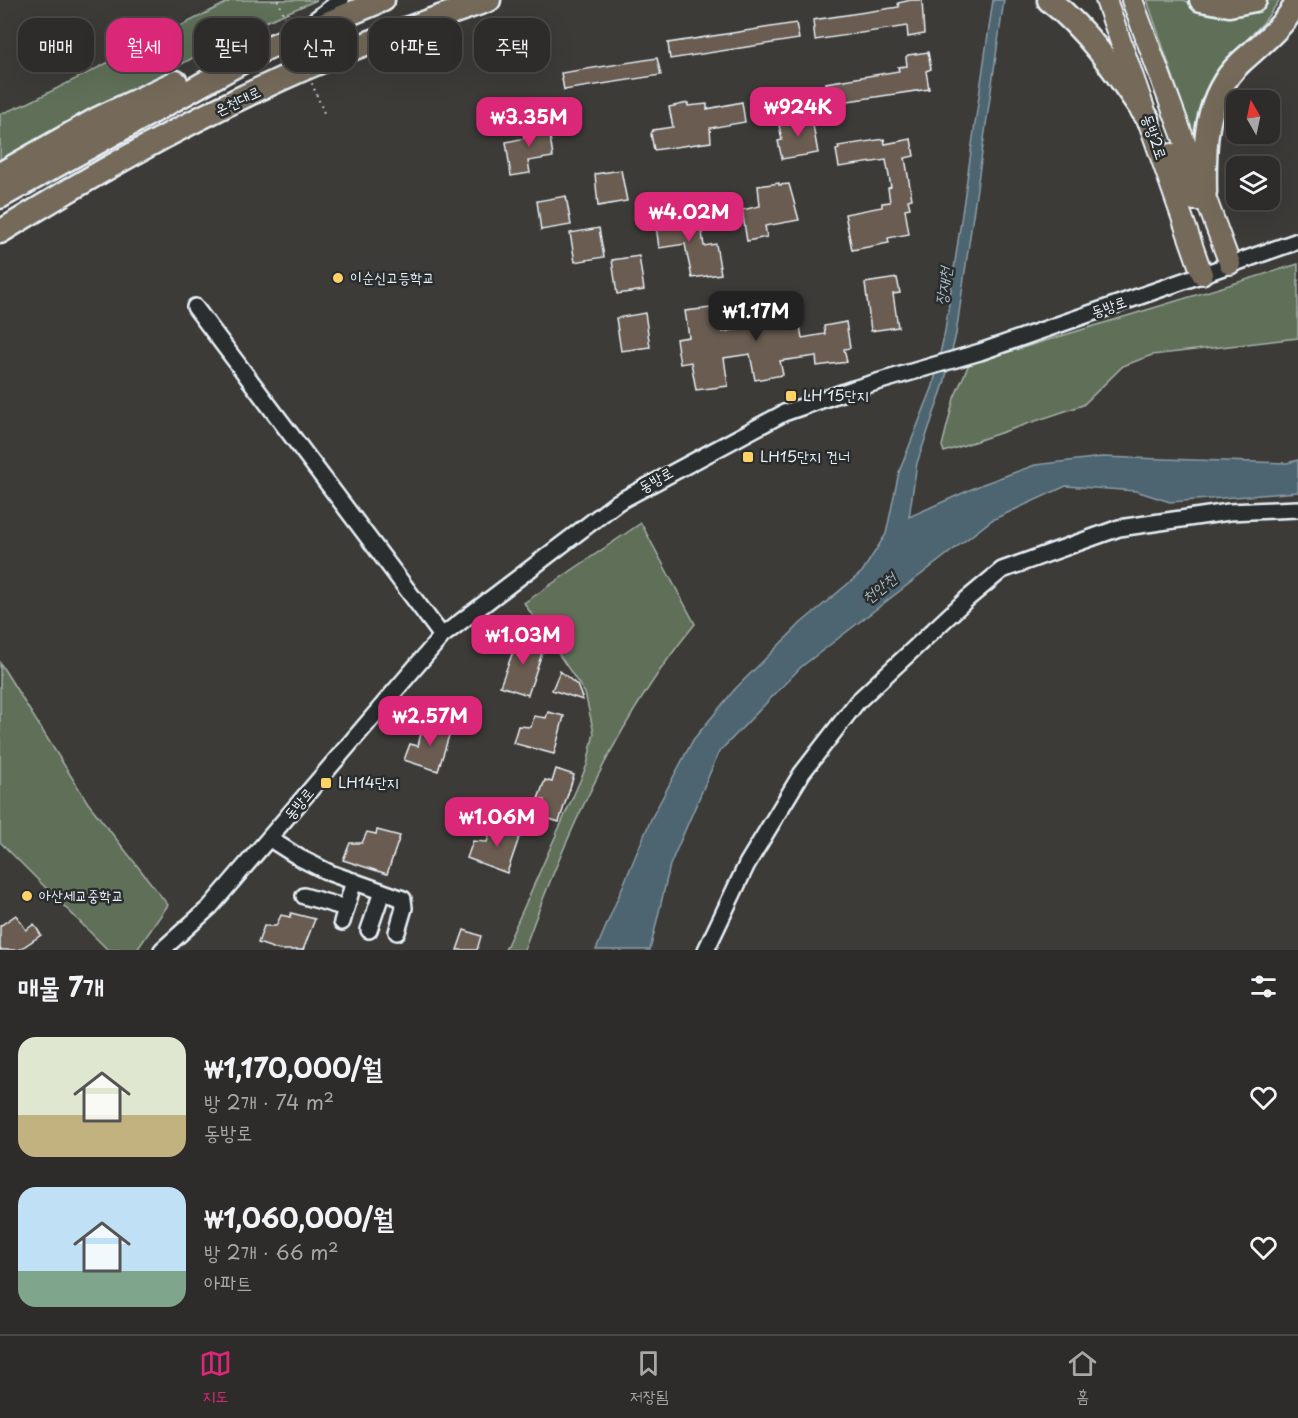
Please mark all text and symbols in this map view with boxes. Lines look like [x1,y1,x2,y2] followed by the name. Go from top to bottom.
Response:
[18,18,94,72] chip: 매매
[106,18,182,72] chip: 월세
[194,18,269,72] chip: 필터
[281,18,357,72] chip: 신규
[369,18,462,72] chip: 아파트
[474,18,550,72] chip: 주택
[211,79,264,120] street label: 온천대로
[756,87,840,138] pin: ₩924K
[1226,90,1280,144] north arrow
[1226,90,1280,210] map controls
[764,91,832,121] text: ₩924K
[480,97,578,148] pin: ₩3.35M
[490,101,568,131] text: ₩3.35M
[1137,111,1174,162] street label: 동방2로
[1226,156,1280,210] button: layers
[640,192,738,243] pin: ₩4.02M
[648,196,730,226] text: ₩4.02M
[927,263,957,307] water label: 장재천
[350,265,435,288] place label: 이순신고등학교
[331,271,345,285] marker: 이순신고등학교
[1088,289,1129,322] street label: 동방로
[707,291,805,342] pin: ₩1.17M
[723,295,789,325] text: ₩1.17M
[803,383,869,406] place label: LH 15단지
[784,389,798,403] marker: LH 15단지
[760,444,850,467] place label: LH15단지 건너
[741,450,755,464] marker: LH15단지 건너
[634,460,677,498] street label: 동방로
[856,564,903,609] water label: 천안천
[474,615,572,666] pin: ₩1.03M
[485,619,561,649] text: ₩1.03M
[381,696,479,747] pin: ₩2.57M
[392,700,468,730] text: ₩2.57M
[338,770,399,793] place label: LH14단지
[319,776,333,790] marker: LH14단지
[277,782,318,824] street label: 동방로
[448,797,546,848] pin: ₩1.06M
[459,801,535,831] text: ₩1.06M
[39,883,124,906] place label: 아산세교중학교
[20,889,34,903] marker: 아산세교중학교
[18,967,104,1006] text: 매물 7개
[1247,970,1280,1003] icon: filters
[204,1048,382,1087] text: ₩1,170,000/월
[66,1061,138,1133] icon: home
[1247,1081,1280,1114] icon: heart
[204,1087,334,1117] text: 방 2개 · 74 m²
[204,1117,252,1147] text: 동방로
[204,1198,394,1237] text: ₩1,060,000/월
[66,1211,138,1283] icon: home
[1247,1231,1280,1264] icon: heart
[204,1237,339,1267] text: 방 2개 · 66 m²
[204,1267,252,1297] text: 아파트
[199,1347,232,1407] tab: 지도
[630,1347,668,1407] tab: 저장됨
[1066,1347,1099,1407] tab: 홈

